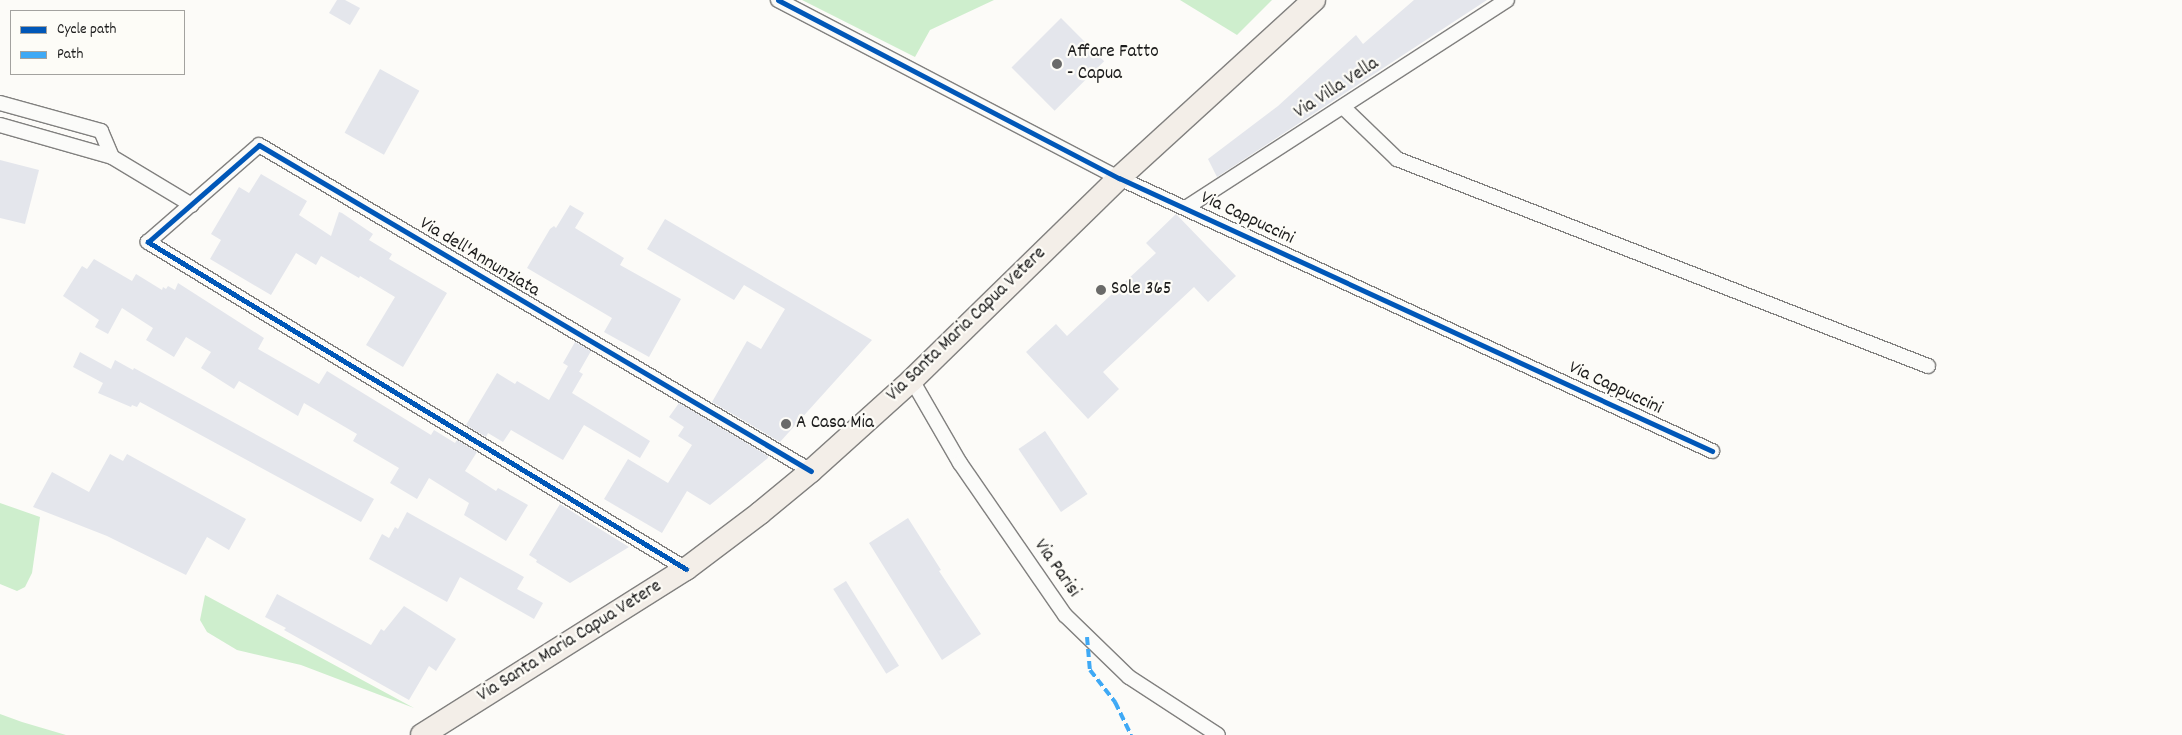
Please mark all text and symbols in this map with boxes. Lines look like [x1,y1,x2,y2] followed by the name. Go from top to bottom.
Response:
[10,10,185,75] legend
[57,19,116,41] text: Cycle path
[1067,42,1159,86] place label: Affare Fatto - Capua
[57,44,83,66] text: Path
[1290,53,1384,125] street label: Via Villa Vella
[1051,58,1063,70] marker: Affare Fatto - Capua
[1196,187,1298,251] street label: Via Cappuccini
[415,213,543,303] street label: Via dell'Annunziata
[883,243,1051,407] street label: Via Santa Maria Capua Vetere
[1111,279,1172,301] place label: Sole 365
[1095,284,1107,296] marker: Sole 365
[1564,357,1666,421] street label: Via Cappuccini
[796,413,874,435] place label: A Casa Mia
[780,418,792,430] marker: A Casa Mia
[1028,536,1084,602] street label: Via Parisi
[474,576,666,708] street label: Via Santa Maria Capua Vetere

